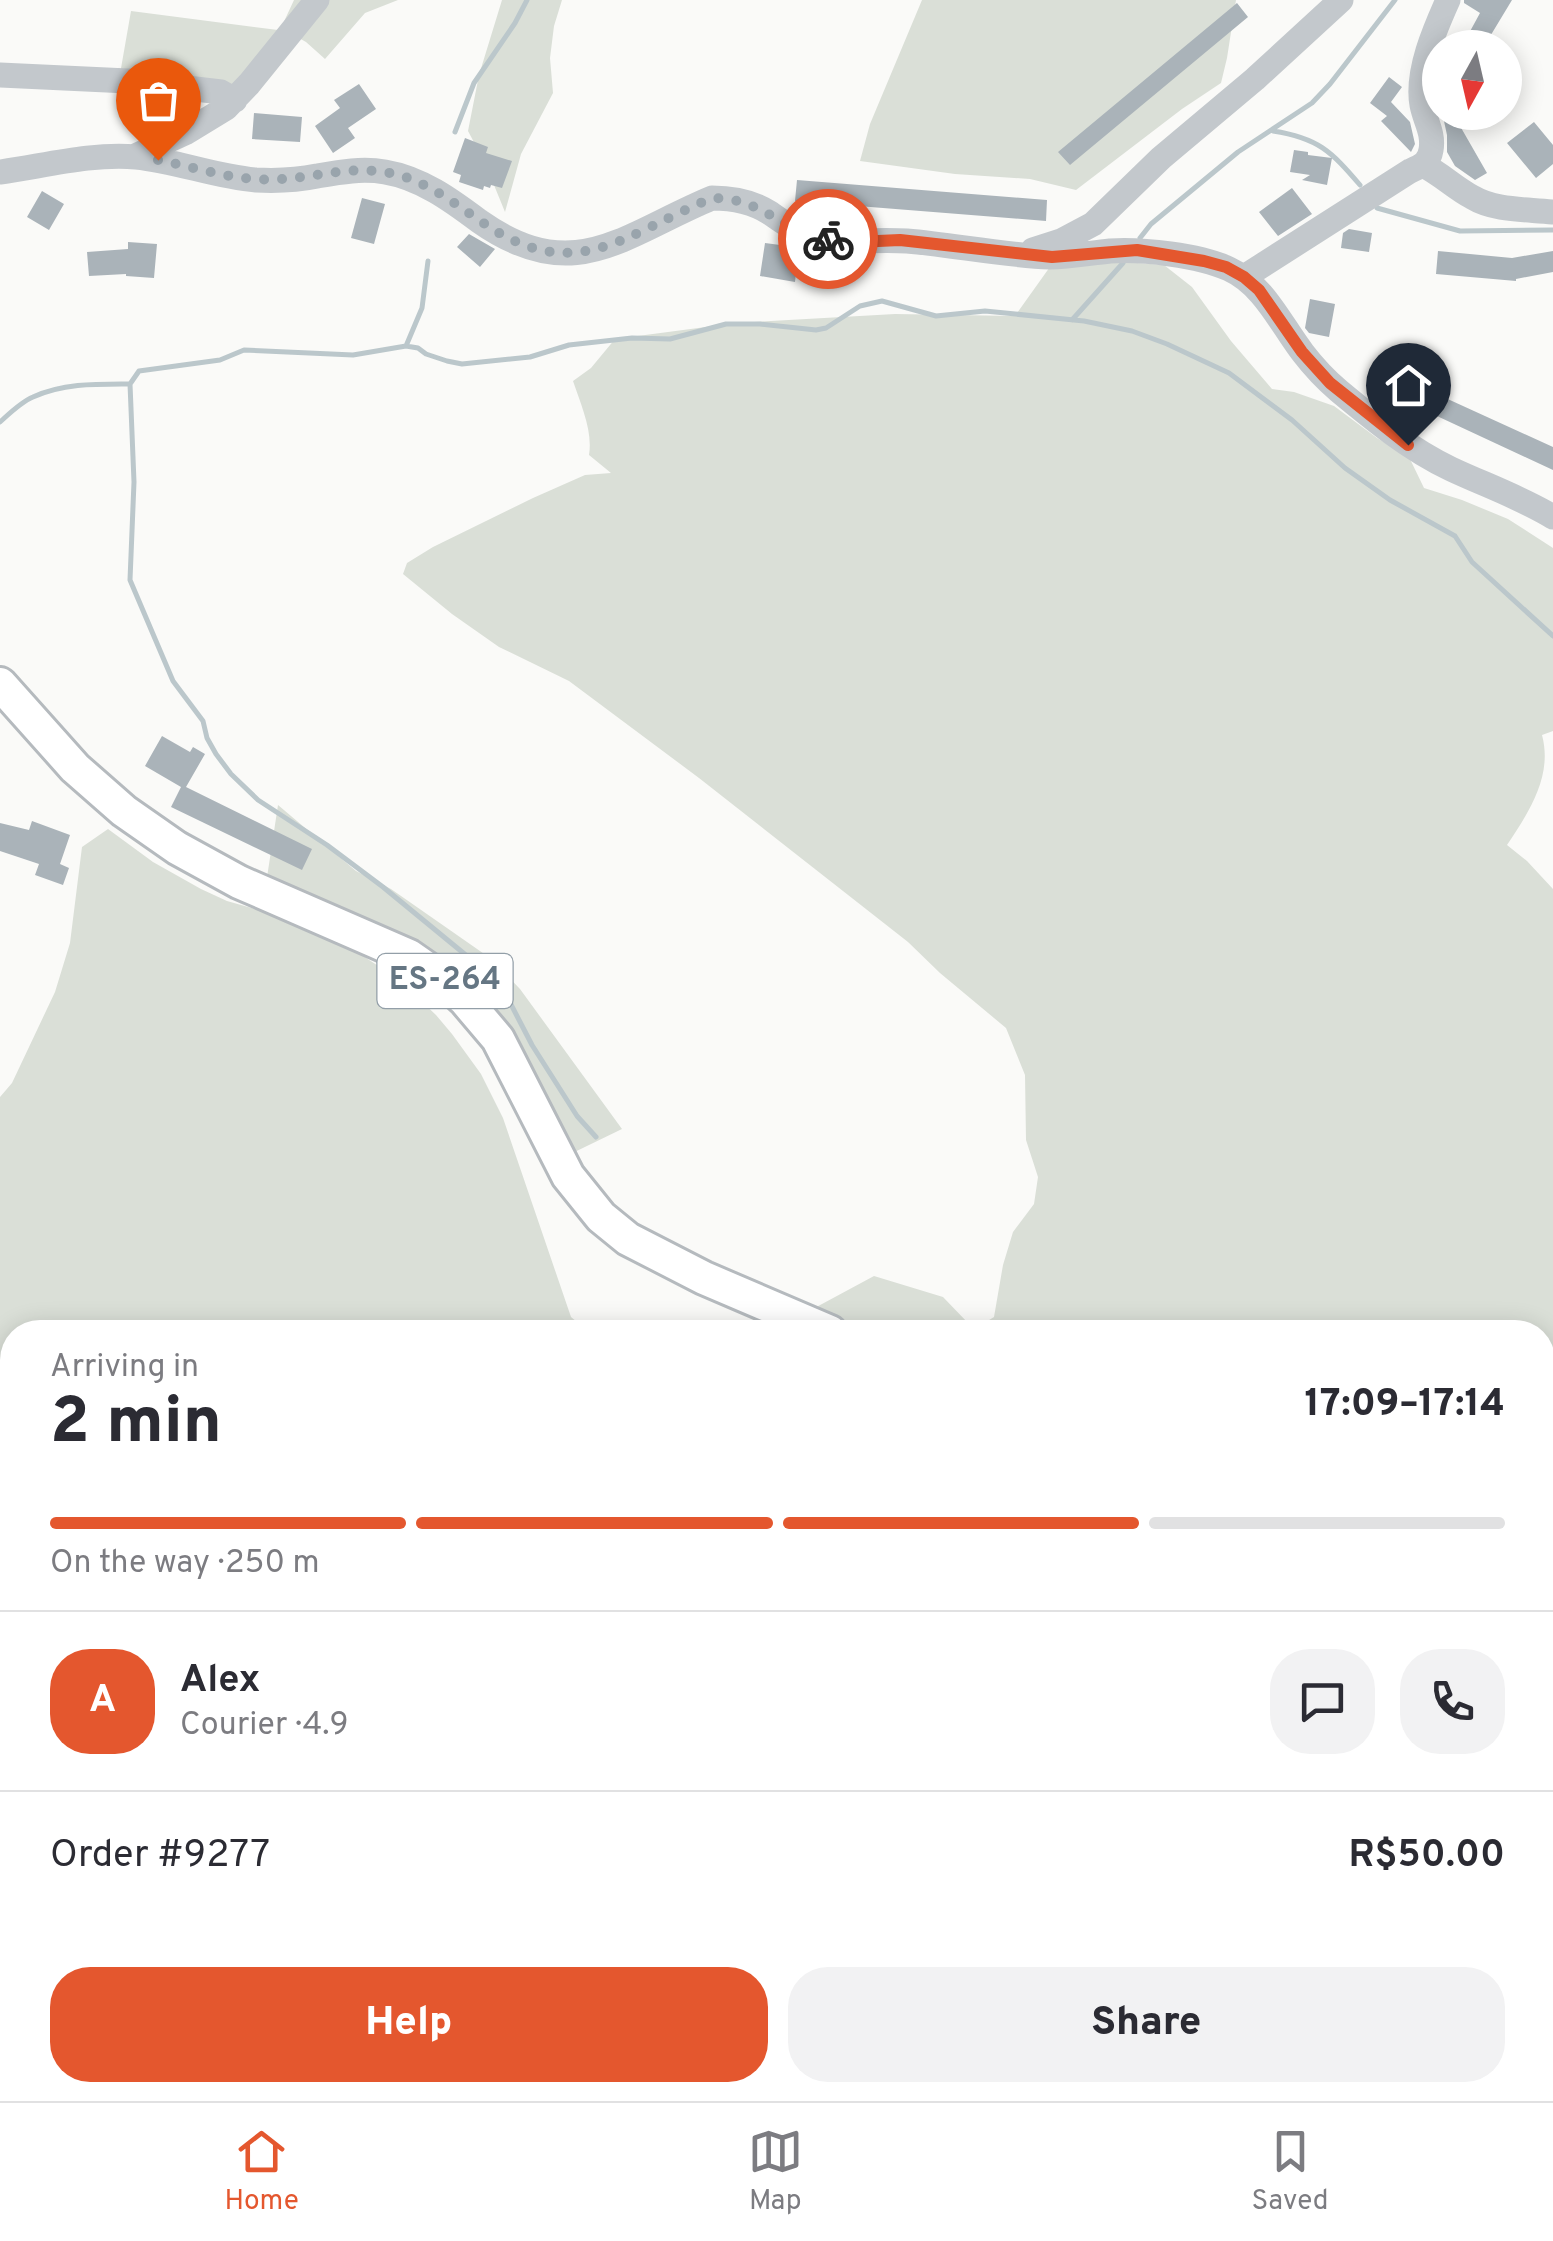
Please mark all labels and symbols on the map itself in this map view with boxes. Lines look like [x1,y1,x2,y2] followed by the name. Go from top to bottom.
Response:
[1422,30,1522,130] north arrow
[116,58,201,161] pin
[778,189,878,289] courier
[1366,343,1451,446] pin
[378,954,512,1008] road number: ES-264

